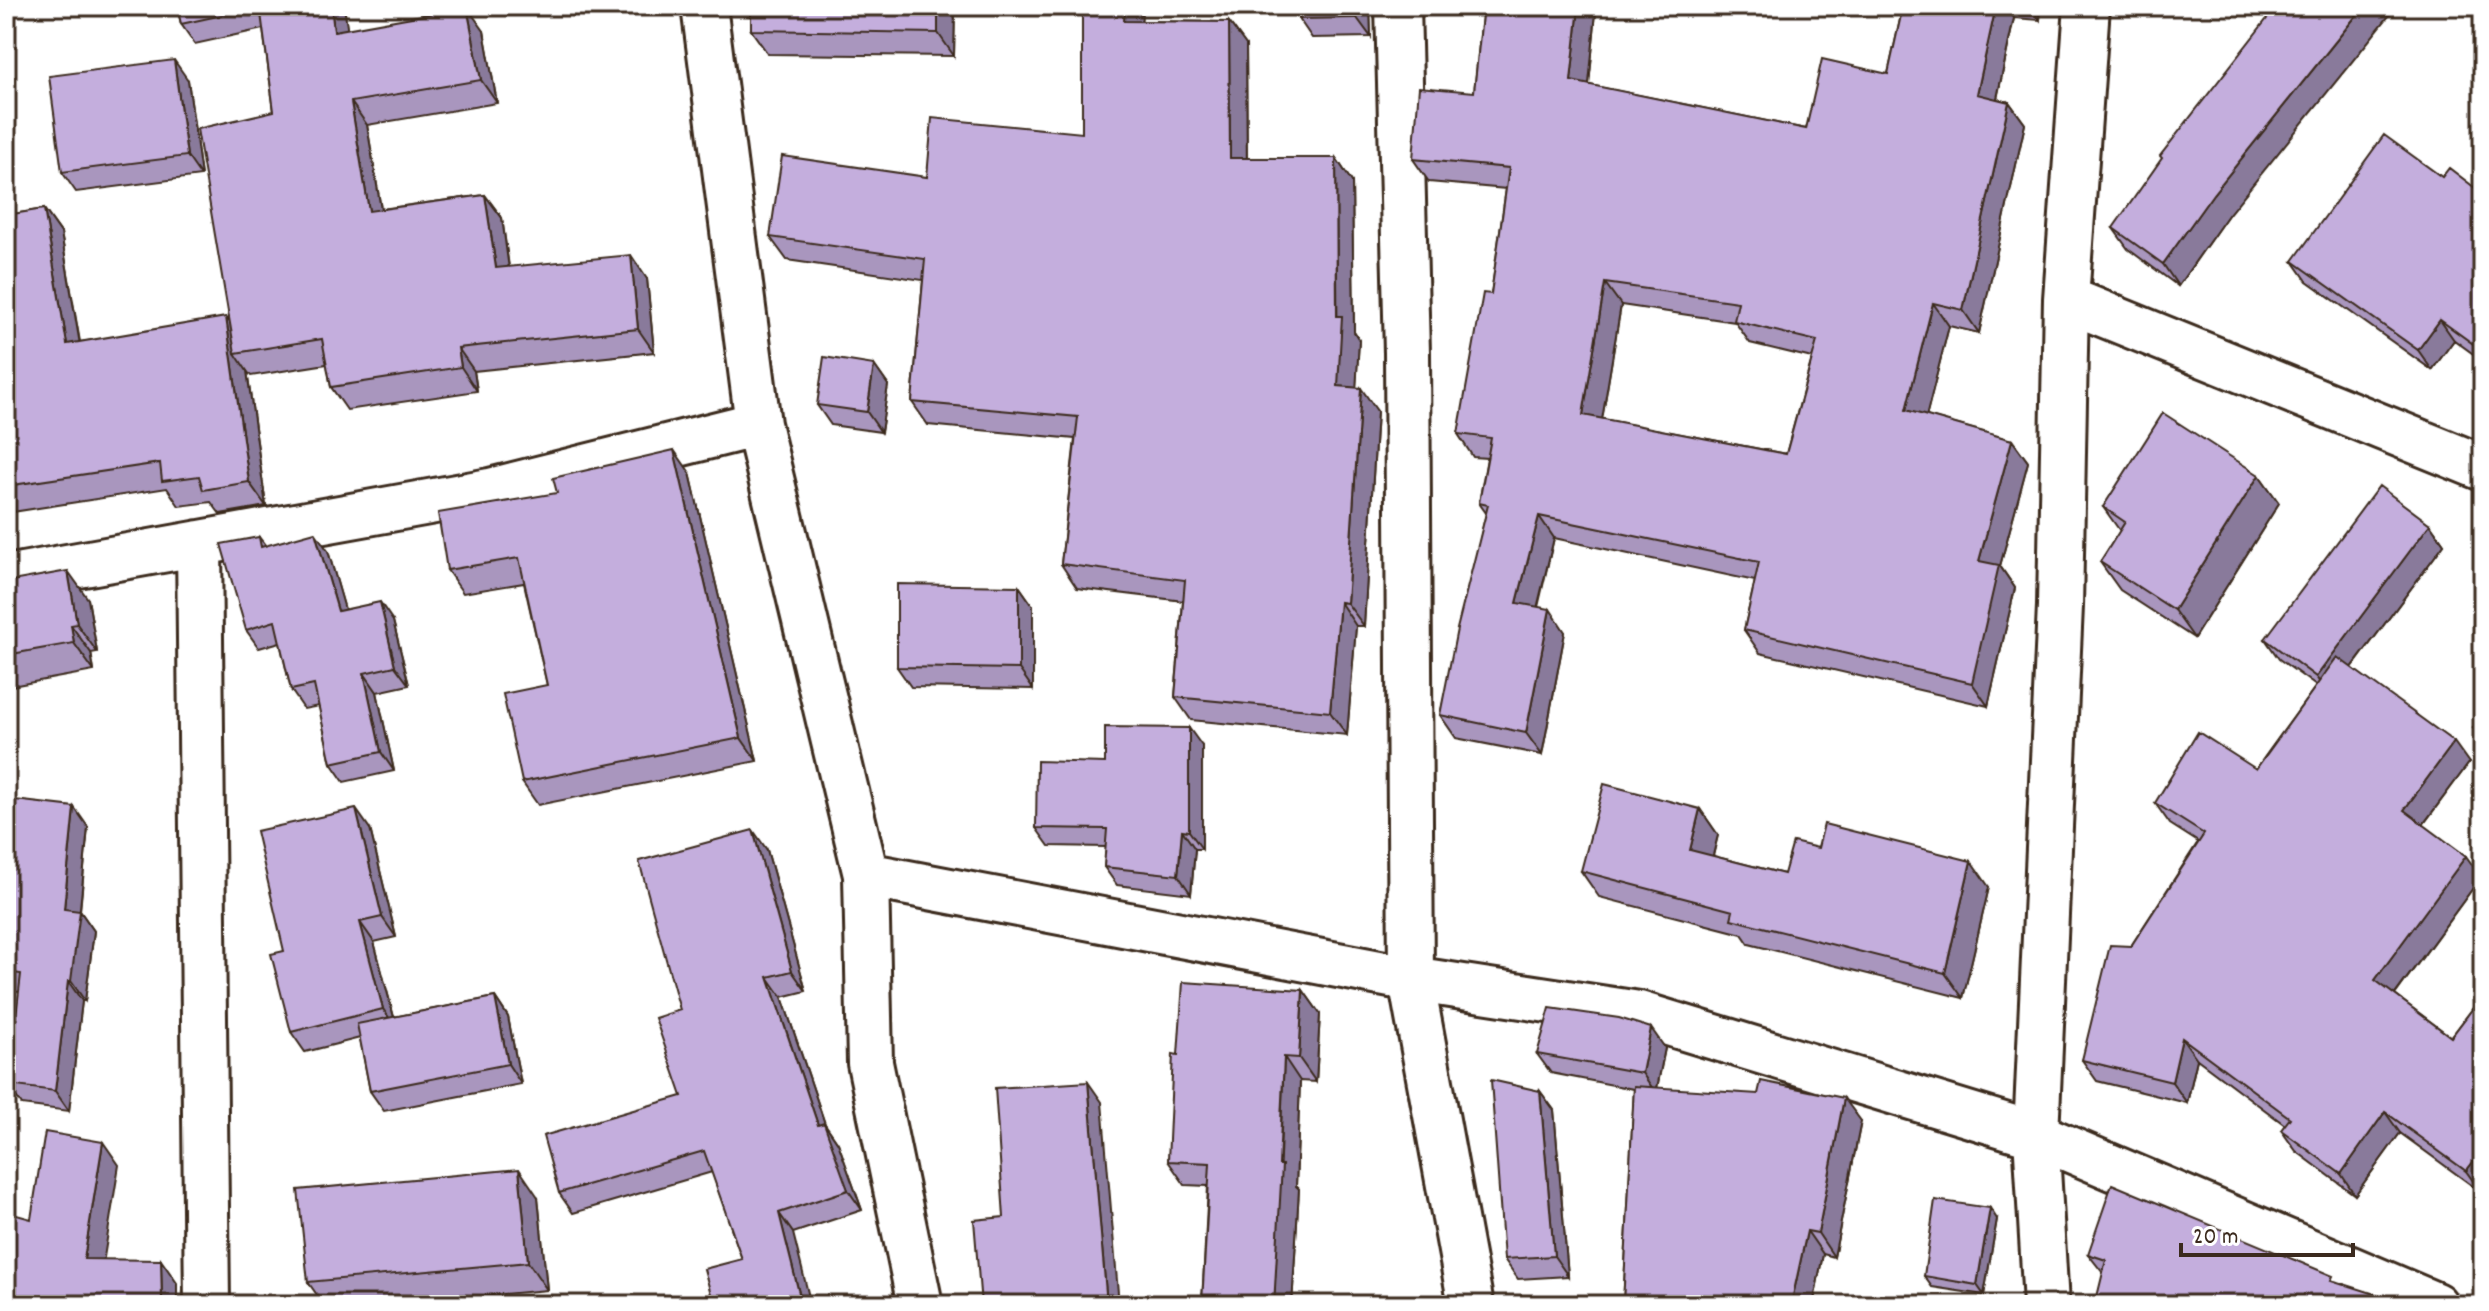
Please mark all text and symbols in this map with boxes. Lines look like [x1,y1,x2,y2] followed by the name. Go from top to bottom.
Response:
[2181,1207,2353,1257] scale bar
[2193,1221,2239,1255] text: 20 m

